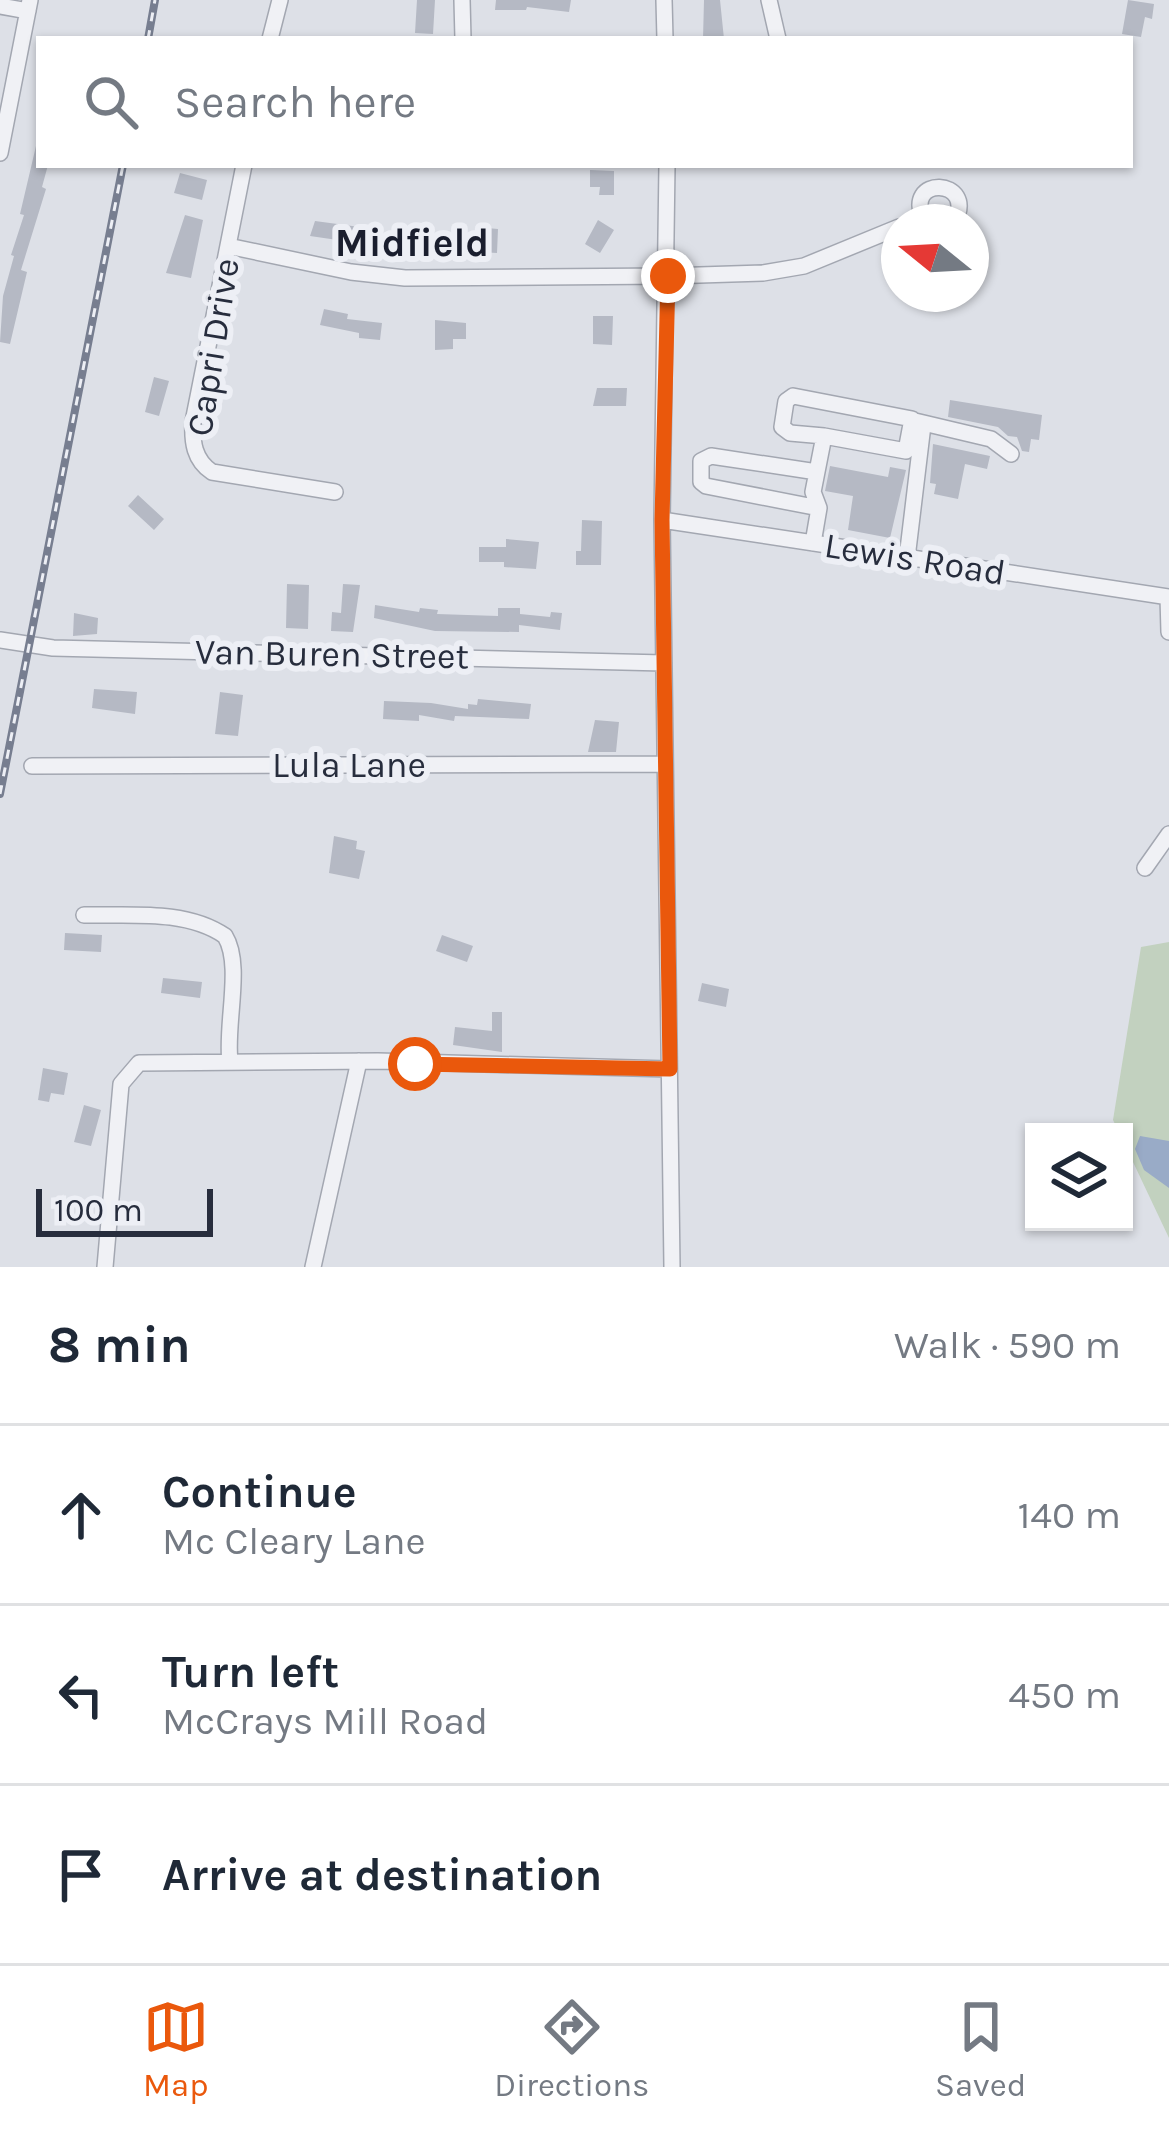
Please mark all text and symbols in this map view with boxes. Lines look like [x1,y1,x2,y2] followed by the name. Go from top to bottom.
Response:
[36,36,1133,168] search box
[78,69,144,135] icon: search
[174,76,416,128] text: Search here
[881,204,989,312] north arrow
[335,220,489,266] district label: Midfield
[641,249,695,303] route end
[178,255,248,439] street label: Capri Drive
[822,524,1008,594] street label: Lewis Road
[195,631,469,677] street label: Van Buren Street
[272,744,426,786] street label: Lula Lane
[388,1037,442,1091] route start
[1025,1123,1133,1231] map controls
[1025,1123,1133,1231] button: layers
[36,1183,213,1236] scale bar
[54,1191,143,1229] text: 100 m
[48,1315,191,1375] text: 8 min
[894,1322,1121,1368] text: Walk · 590 m
[162,1466,357,1518] text: Continue
[48,1482,114,1548] icon: ahead
[1017,1492,1121,1538] text: 140 m
[162,1518,426,1564] text: Mc Cleary Lane
[162,1646,339,1698] text: Turn left
[48,1662,114,1728] icon: left
[1008,1672,1121,1718] text: 450 m
[162,1698,488,1744] text: McCrays Mill Road
[48,1842,114,1908] icon: arrive
[162,1849,602,1901] text: Arrive at destination
[143,1994,209,2104] tab: Map
[494,1994,649,2104] tab: Directions
[935,1994,1026,2104] tab: Saved

